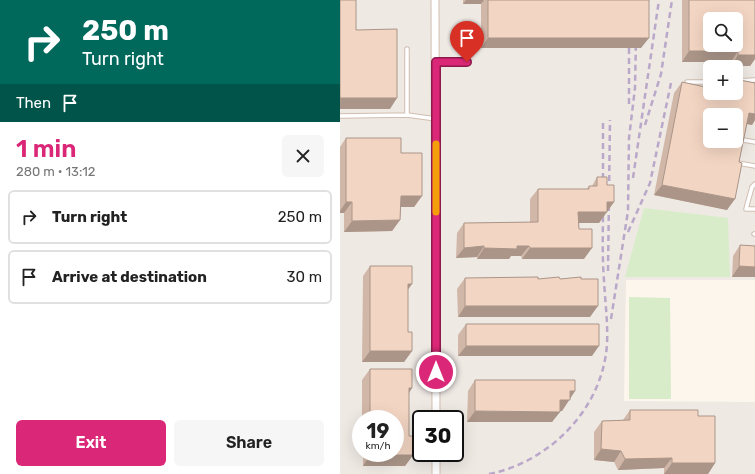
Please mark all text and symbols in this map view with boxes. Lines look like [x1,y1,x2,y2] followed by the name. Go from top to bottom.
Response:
[703,12,743,148] map controls
[703,12,743,52] button: search
[82,14,169,47] text: 250 m
[16,16,68,68] icon: right
[450,21,484,62] pin
[456,27,478,49] icon: arrive
[82,48,164,70] text: Turn right
[703,60,743,100] button: +
[59,92,81,114] icon: arrive
[16,94,51,112] text: Then
[703,108,743,148] button: −
[16,135,76,163] text: 1 min
[282,135,324,177] button: close
[16,164,95,179] text: 280 m · 13:12
[18,206,40,228] icon: right
[52,208,127,226] text: Turn right
[278,208,322,226] text: 250 m
[18,266,40,288] icon: arrive
[52,268,207,286] text: Arrive at destination
[286,268,322,286] text: 30 m
[415,351,457,393] position arrow
[412,410,464,462] speed limit sign: 30
[367,419,389,443] text: 19
[16,420,166,466] button: Exit
[174,420,324,466] button: Share
[366,440,390,452] text: km/h

